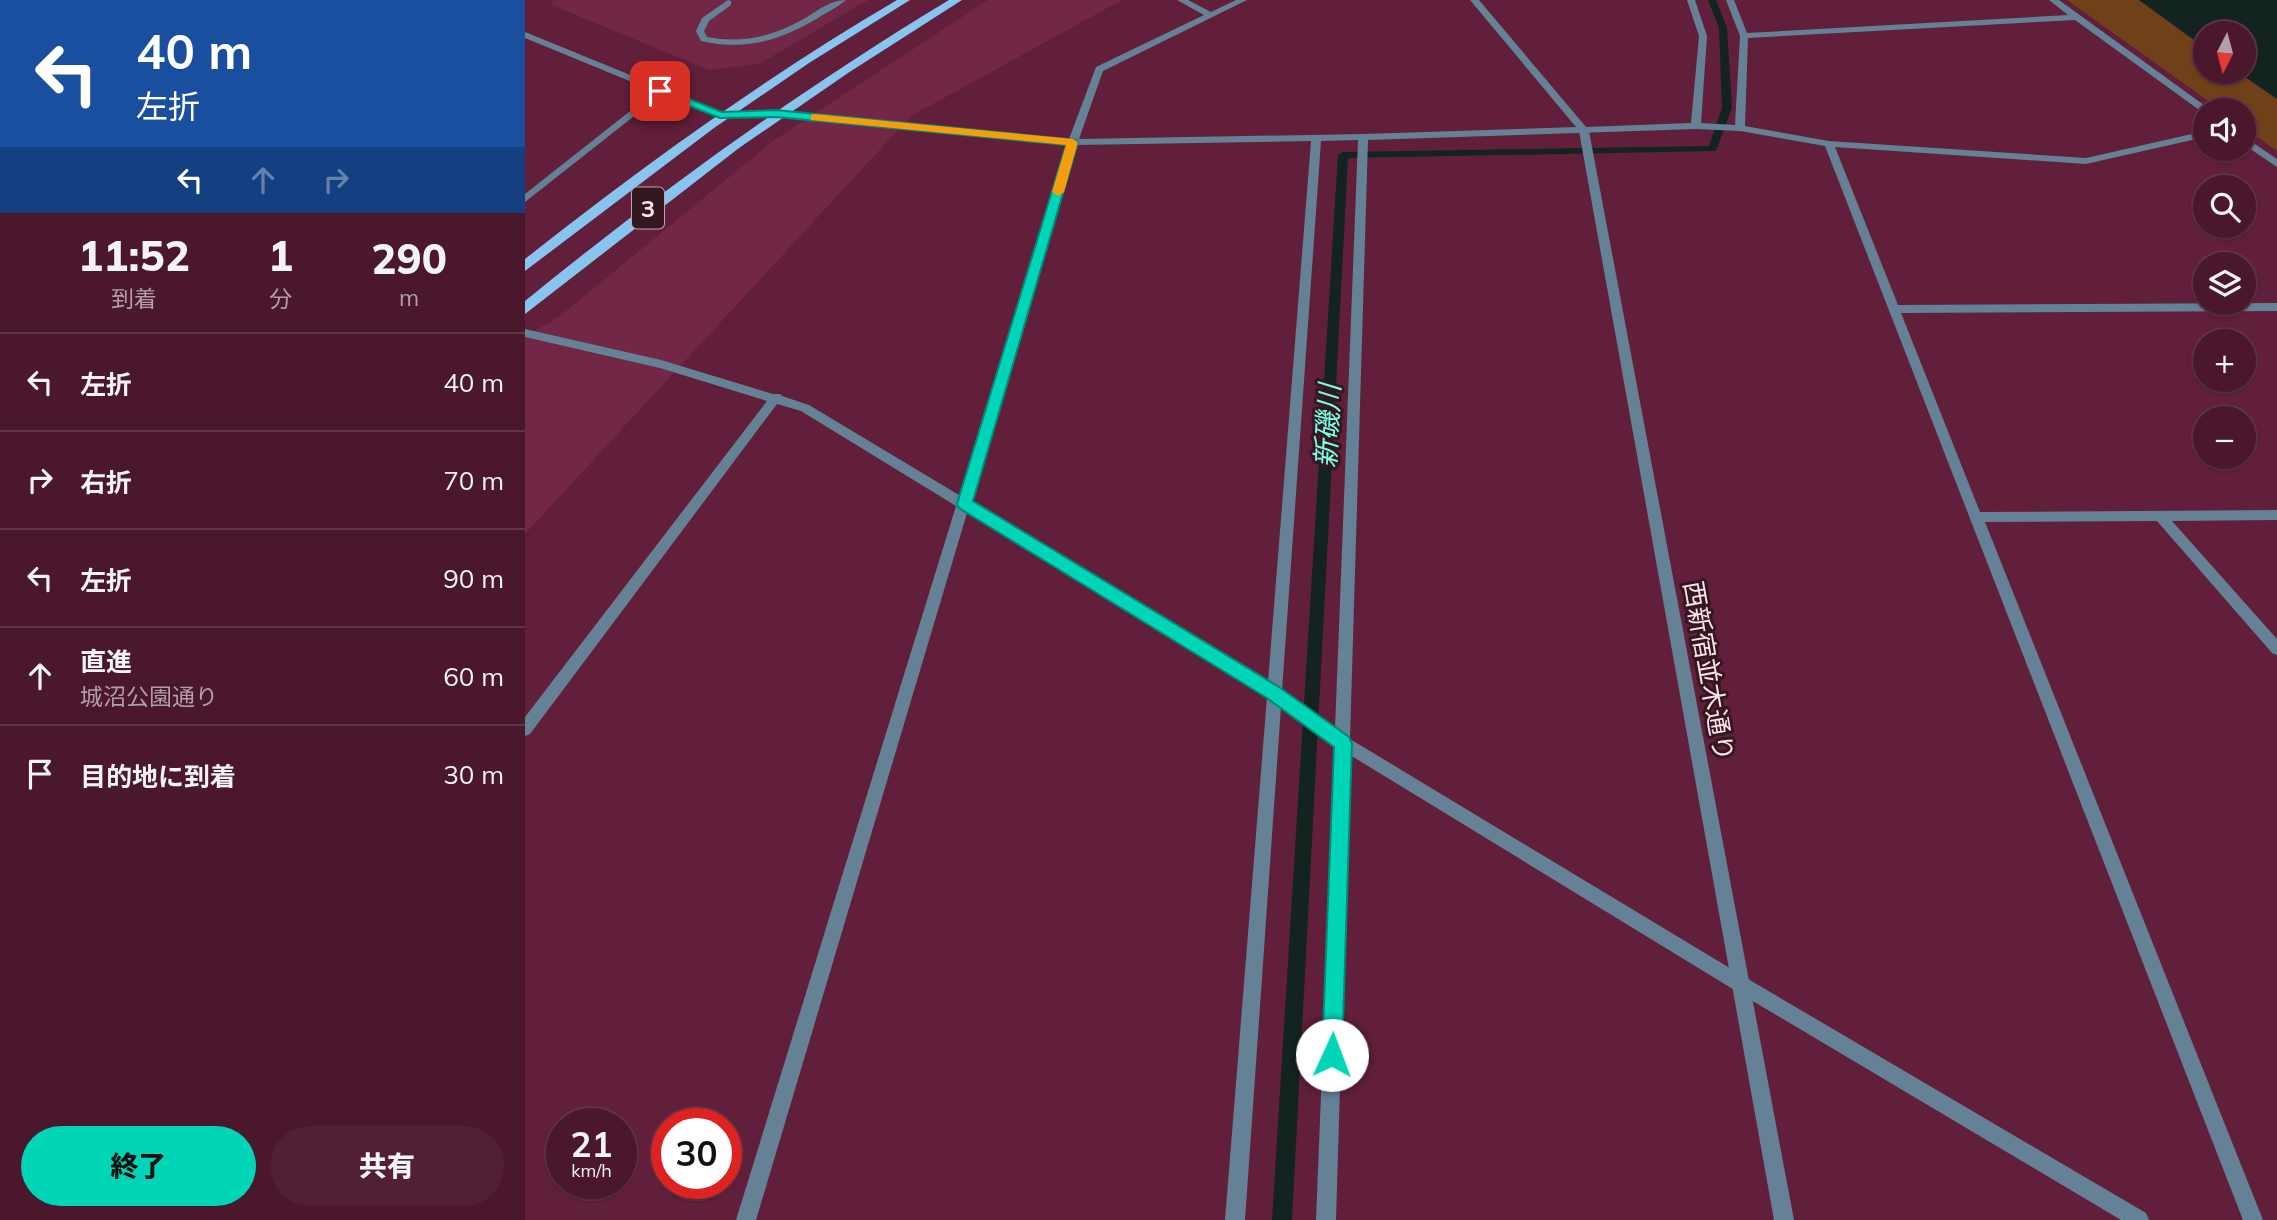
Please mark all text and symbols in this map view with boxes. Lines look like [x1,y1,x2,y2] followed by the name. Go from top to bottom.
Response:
[136,20,252,81] text: 40 m
[2193,21,2256,84] north arrow
[2193,21,2256,469] map controls
[21,28,112,119] icon: left
[630,61,690,121] pin
[641,72,679,110] icon: arrive
[136,86,200,126] text: 左折
[2193,98,2256,161] button: sound
[171,161,209,199] icon: left
[244,161,282,199] icon: ahead
[317,161,355,199] icon: right
[2193,175,2256,238] button: search
[632,188,664,229] road number: 3
[78,229,190,282] text: 11:52
[268,229,293,282] text: 1
[371,232,447,285] text: 290
[2193,252,2256,315] button: layers
[399,283,419,312] text: m
[111,284,157,313] text: 到着
[269,284,292,313] text: 分
[2193,329,2256,392] button: +
[21,363,59,401] icon: left
[443,366,504,399] text: 40 m
[80,368,132,401] text: 左折
[1307,380,1347,469] water label: 新磯川
[2193,406,2256,469] button: −
[21,461,59,499] icon: right
[443,464,504,497] text: 70 m
[80,466,132,499] text: 右折
[21,559,59,597] icon: left
[443,562,504,595] text: 90 m
[80,564,132,597] text: 左折
[1677,579,1741,763] street label: 西新宿並木通り
[80,645,132,678] text: 直進
[21,657,59,695] icon: ahead
[443,660,504,693] text: 60 m
[80,682,218,711] text: 城沼公園通り
[21,755,59,793] icon: arrive
[443,758,504,791] text: 30 m
[80,760,236,793] text: 目的地に到着
[1295,1018,1369,1092] position arrow
[651,1108,742,1199] speed limit sign: 30
[570,1122,613,1166] text: 21
[21,1126,256,1206] button: 終了
[270,1126,504,1206] button: 共有
[571,1159,612,1182] text: km/h

